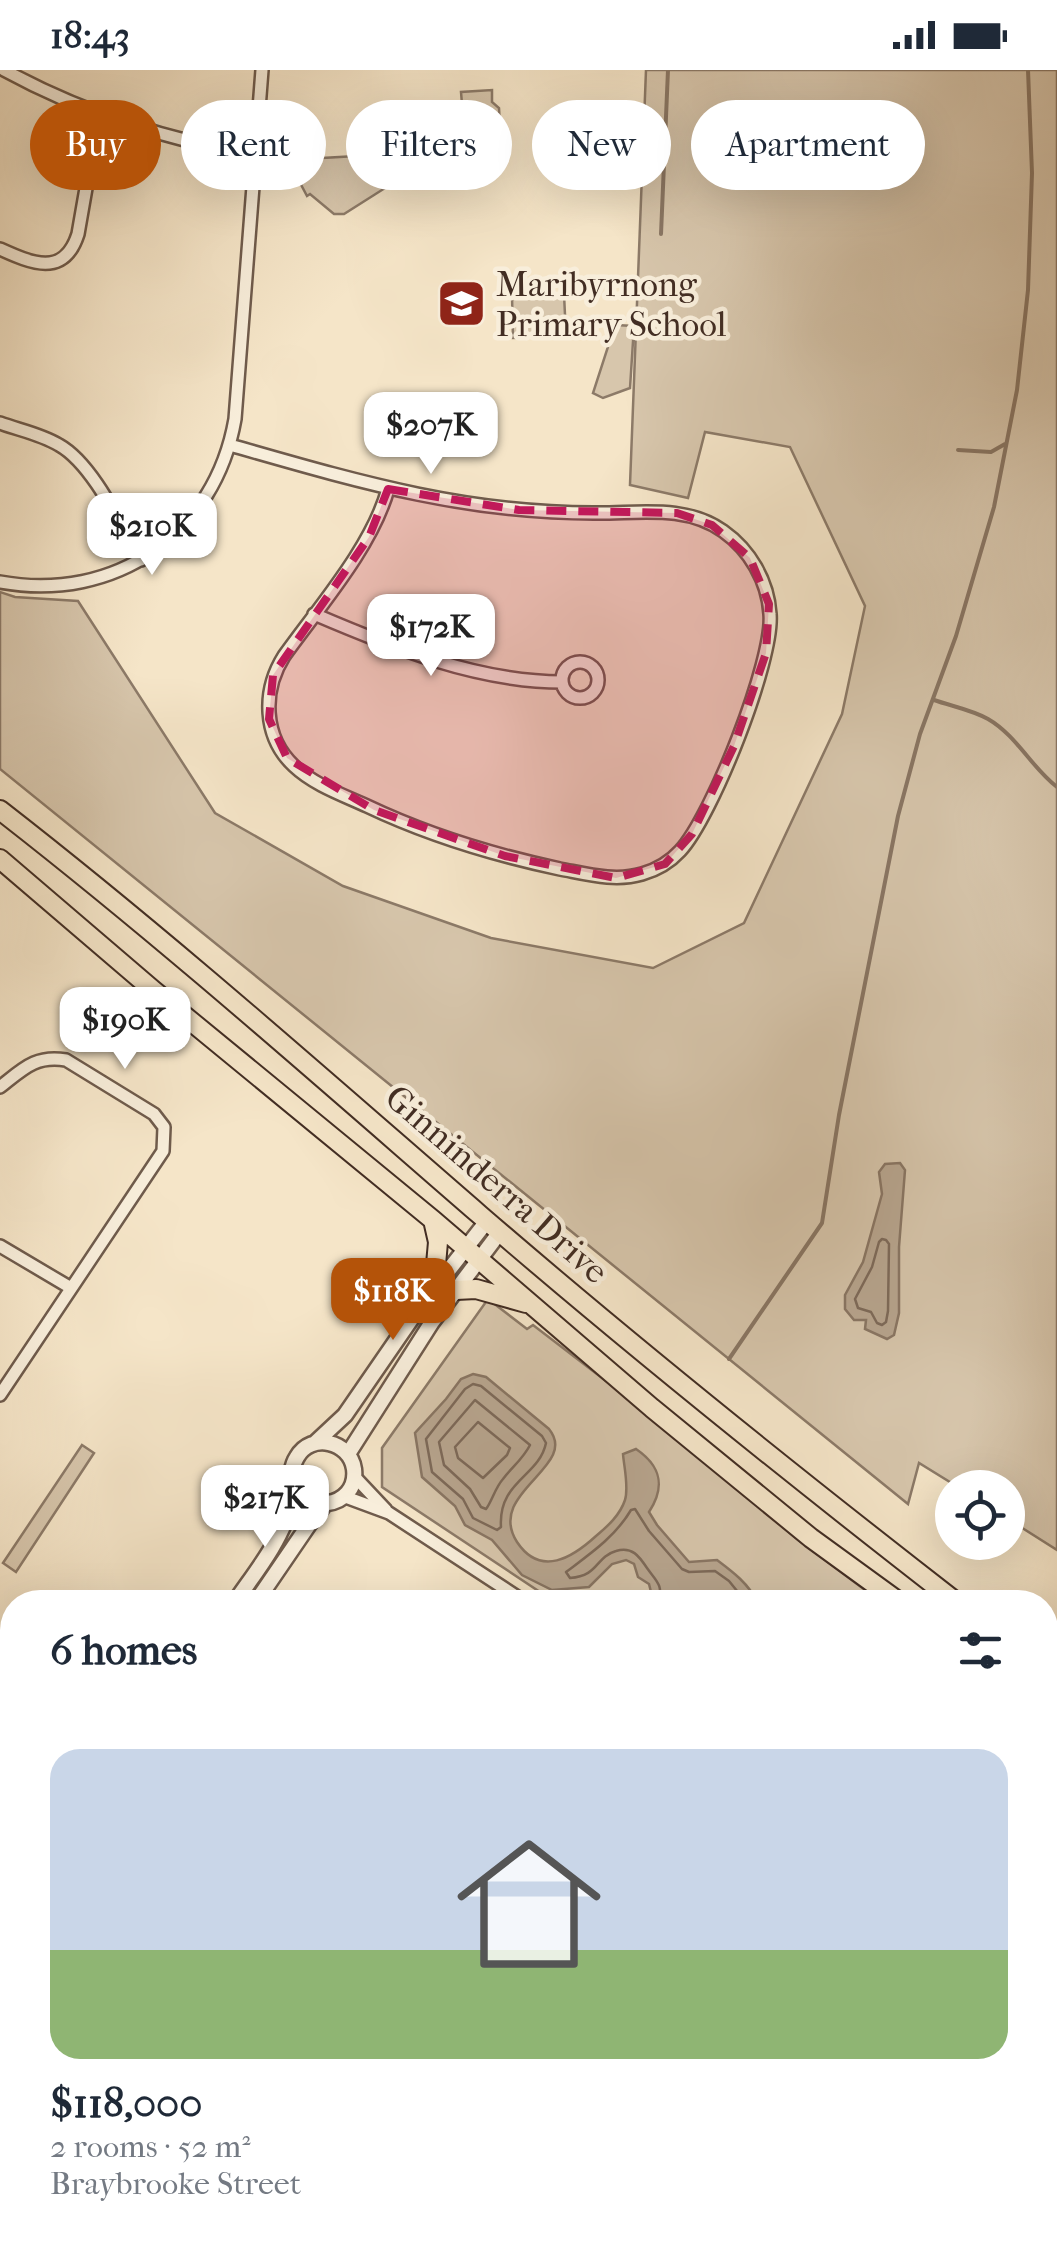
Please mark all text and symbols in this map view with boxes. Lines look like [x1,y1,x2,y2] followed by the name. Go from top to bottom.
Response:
[50,13,130,58] text: 18:43
[30,100,161,190] chip: Buy
[181,100,326,190] chip: Rent
[346,100,512,190] chip: Filters
[532,100,671,190] chip: New
[691,100,925,190] chip: Apartment
[496,264,727,345] place label: Maribyrnong Primary School
[435,278,487,330] school or university icon: Maribyrnong Primary School
[361,392,501,477] pin: $207K
[386,406,476,443] text: $207K
[82,493,222,578] pin: $210K
[109,507,195,544] text: $210K
[361,594,501,679] pin: $172K
[389,608,473,645] text: $172K
[55,987,195,1072] pin: $190K
[82,1001,168,1038] text: $190K
[377,1077,616,1292] street label: Ginninderra Drive
[323,1258,463,1343] pin: $118K
[353,1272,433,1309] text: $118K
[195,1465,335,1550] pin: $217K
[935,1470,1025,1560] map controls
[935,1470,1025,1560] button: locate
[223,1479,307,1516] text: $217K
[953,1623,1008,1678] icon: filters
[50,1626,197,1675] text: 6 homes
[439,1814,619,1994] icon: home
[50,2079,202,2128] text: $118,000
[50,2128,250,2165] text: 2 rooms · 52 m²
[50,2165,301,2202] text: Braybrooke Street

